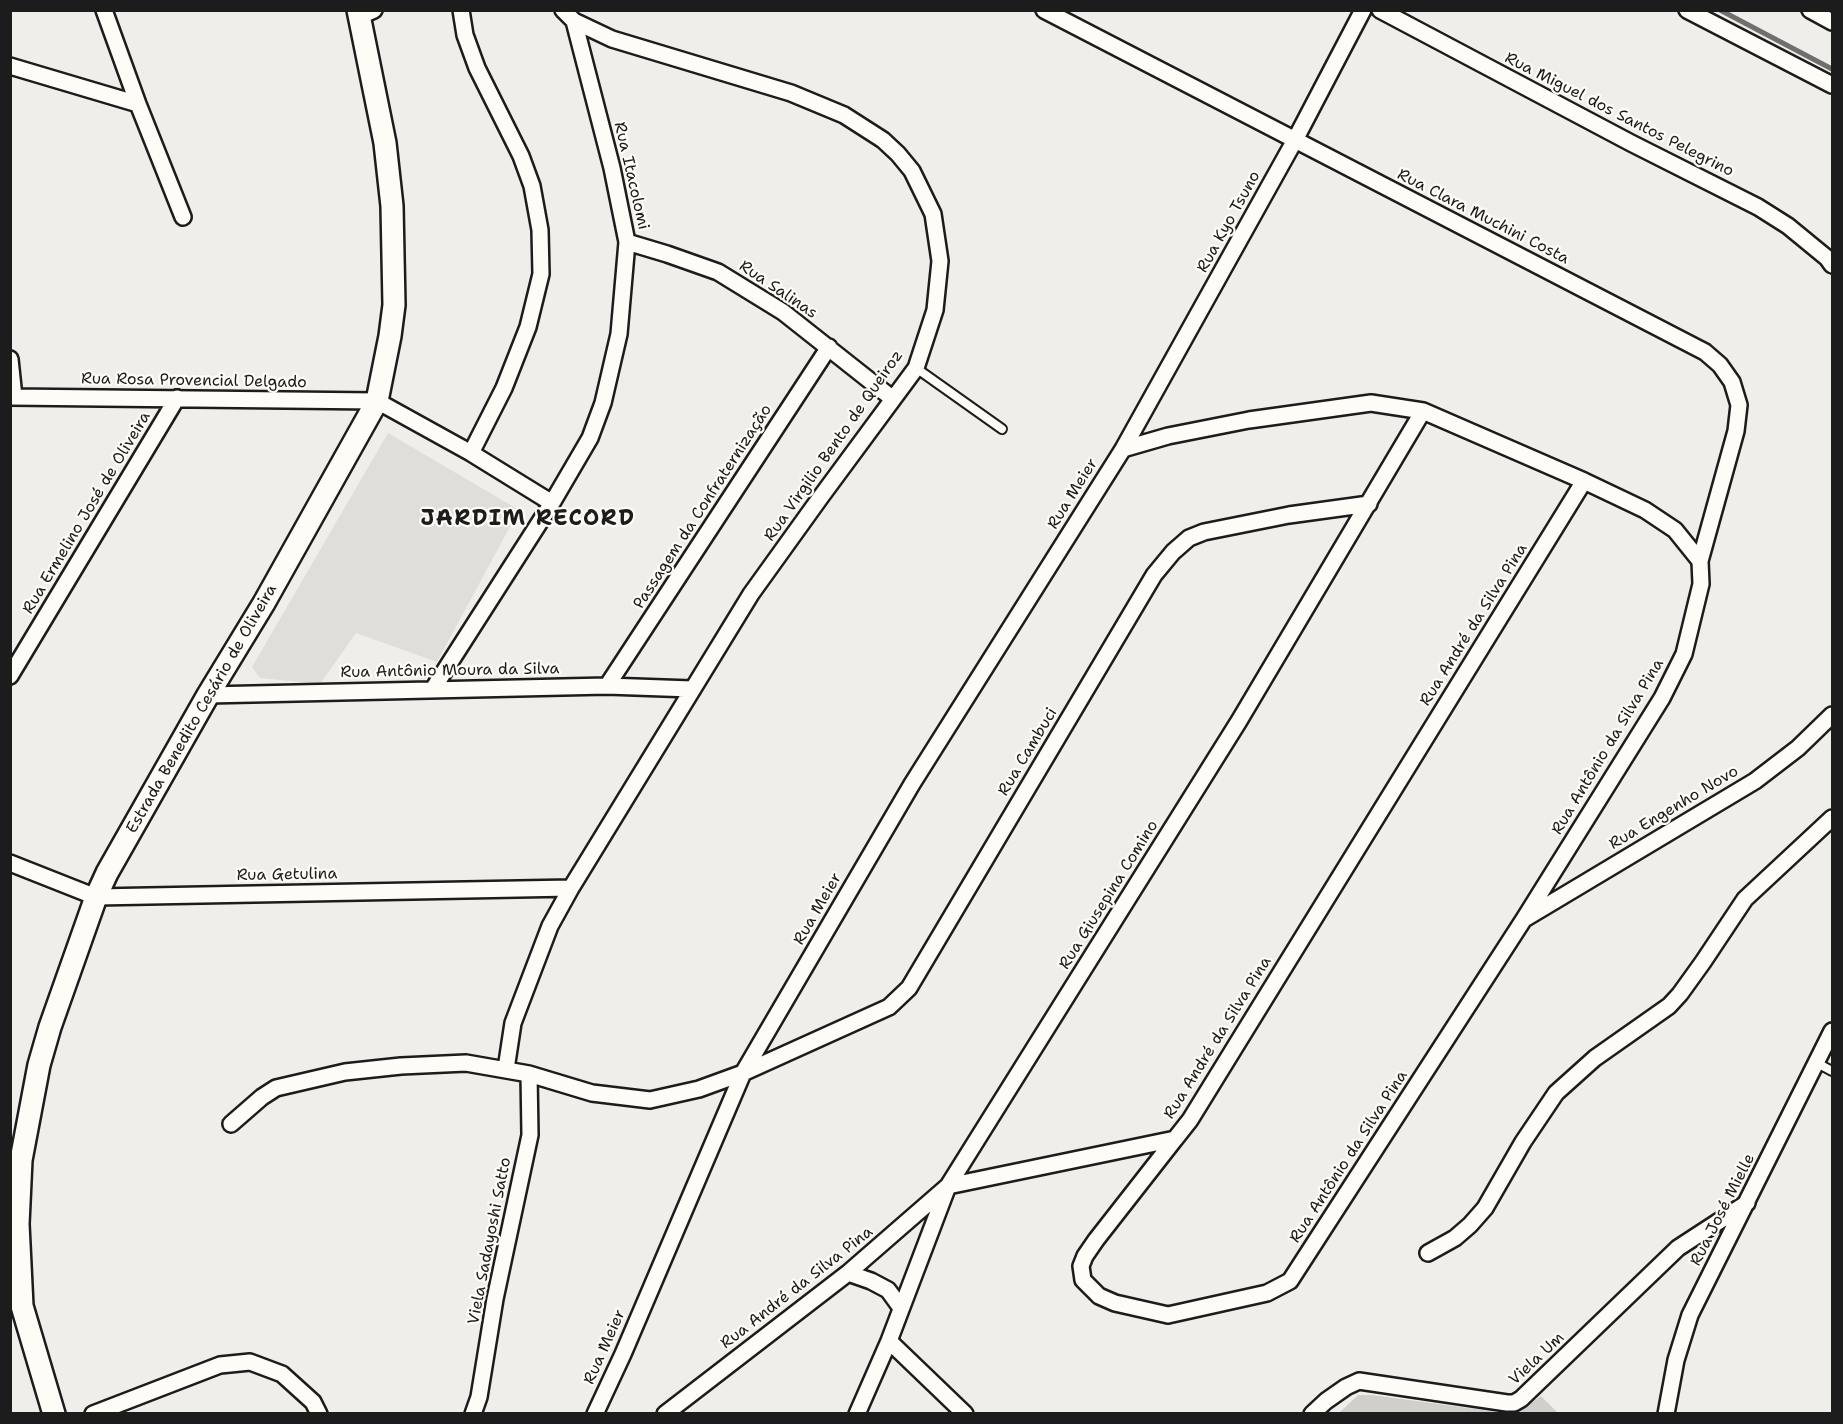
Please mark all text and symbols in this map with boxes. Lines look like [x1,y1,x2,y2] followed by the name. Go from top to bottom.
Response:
[1501,49,1737,181] street label: Rua Miguel dos Santos Pelegrino
[609,120,653,232] street label: Rua Itacolomi
[1394,165,1572,269] street label: Rua Clara Muchini Costa
[1193,168,1265,276] street label: Rua Kyo Tsuno
[735,257,821,323] street label: Rua Salinas
[761,347,907,545] street label: Rua Virgilio Bento de Queiroz
[81,369,307,393] street label: Rua Rosa Provencial Delgado
[630,401,776,613] street label: Passagem da Confraternização
[19,408,155,618] street label: Rua Ermelino José de Oliveira
[1044,455,1102,533] street label: Rua Meier
[421,506,635,532] district label: JARDIM RECORD
[1416,540,1532,710] street label: Rua André da Silva Pina
[123,581,281,837] street label: Estrada Benedito Cesário de Oliveira
[1548,656,1668,838] street label: Rua Antônio da Silva Pina
[340,659,560,683] street label: Rua Antônio Moura da Silva
[994,704,1062,800] street label: Rua Cambuci
[1606,762,1742,854] street label: Rua Engenho Novo
[1055,817,1163,973] street label: Rua Giusepina Comino
[236,865,338,885] street label: Rua Getulina
[790,870,846,948] street label: Rua Meier
[1160,953,1276,1123] street label: Rua André da Silva Pina
[1286,1067,1412,1247] street label: Rua Antônio da Silva Pina
[1686,1151,1760,1269] street label: Rua José Mielle
[464,1156,516,1326] street label: Viela Sadayoshi Satto
[717,1223,877,1353] street label: Rua André da Silva Pina
[580,1307,630,1387] street label: Rua Meier
[1505,1329,1569,1389] street label: Viela Um

